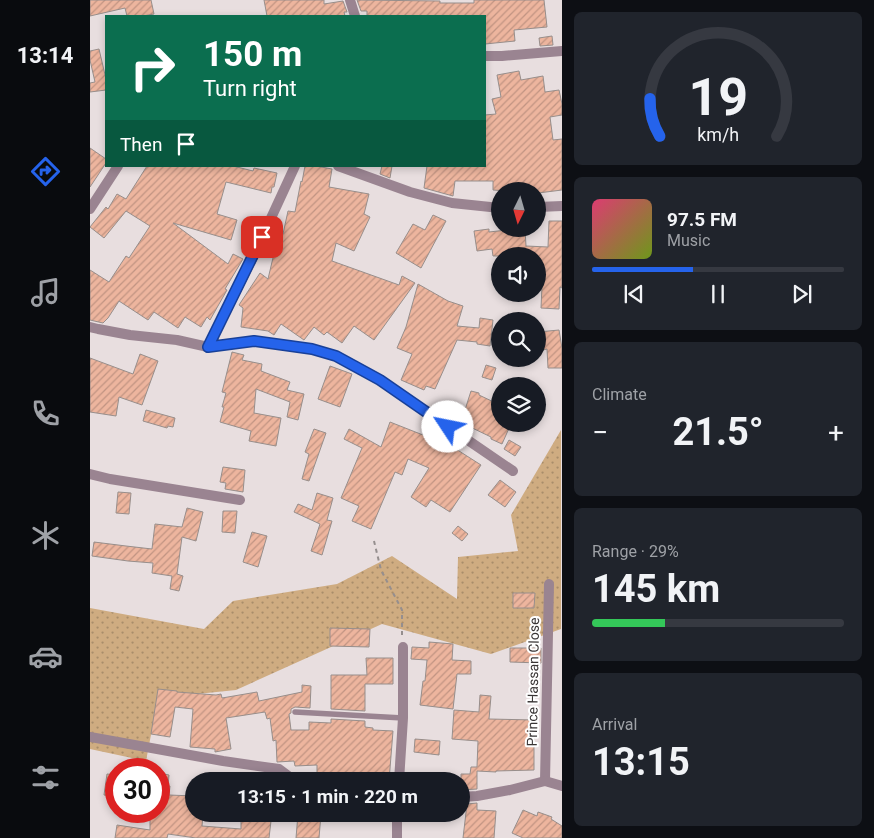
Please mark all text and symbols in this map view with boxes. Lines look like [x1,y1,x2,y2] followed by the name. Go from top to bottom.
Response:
[203,34,302,75] text: 150 m
[120,35,185,100] icon: right
[17,43,73,68] text: 13:14
[688,67,748,128] text: 19
[203,76,297,101] text: Turn right
[697,124,739,145] text: km/h
[172,130,200,158] icon: arrive
[120,133,162,156] text: Then
[28,154,63,189] icon: directions
[491,182,546,238] north arrow
[491,182,546,432] map controls
[667,208,737,231] text: 97.5 FM
[241,216,283,258] pin
[248,223,276,251] icon: arrive
[667,231,710,250] text: Music
[491,247,546,302] button: sound
[28,275,63,310] icon: music
[620,280,648,308] icon: previous
[704,280,732,308] icon: pause
[788,280,816,308] icon: next
[491,312,546,367] button: search
[491,377,546,432] button: layers
[592,385,647,404] text: Climate
[28,396,63,431] icon: phone
[421,400,473,452] position arrow
[672,410,764,454] text: 21.5°
[592,416,608,449] text: −
[828,416,844,449] text: +
[28,518,63,553] icon: climate
[592,542,679,561] text: Range · 29%
[592,567,720,611] text: 145 km
[524,617,542,747] street label: Prince Hassan Close
[28,639,63,674] icon: car
[592,715,637,734] text: Arrival
[592,740,690,784] text: 13:15
[105,758,170,823] speed limit sign: 30
[28,760,63,795] icon: filters
[237,785,418,808] text: 13:15 · 1 min · 220 m

